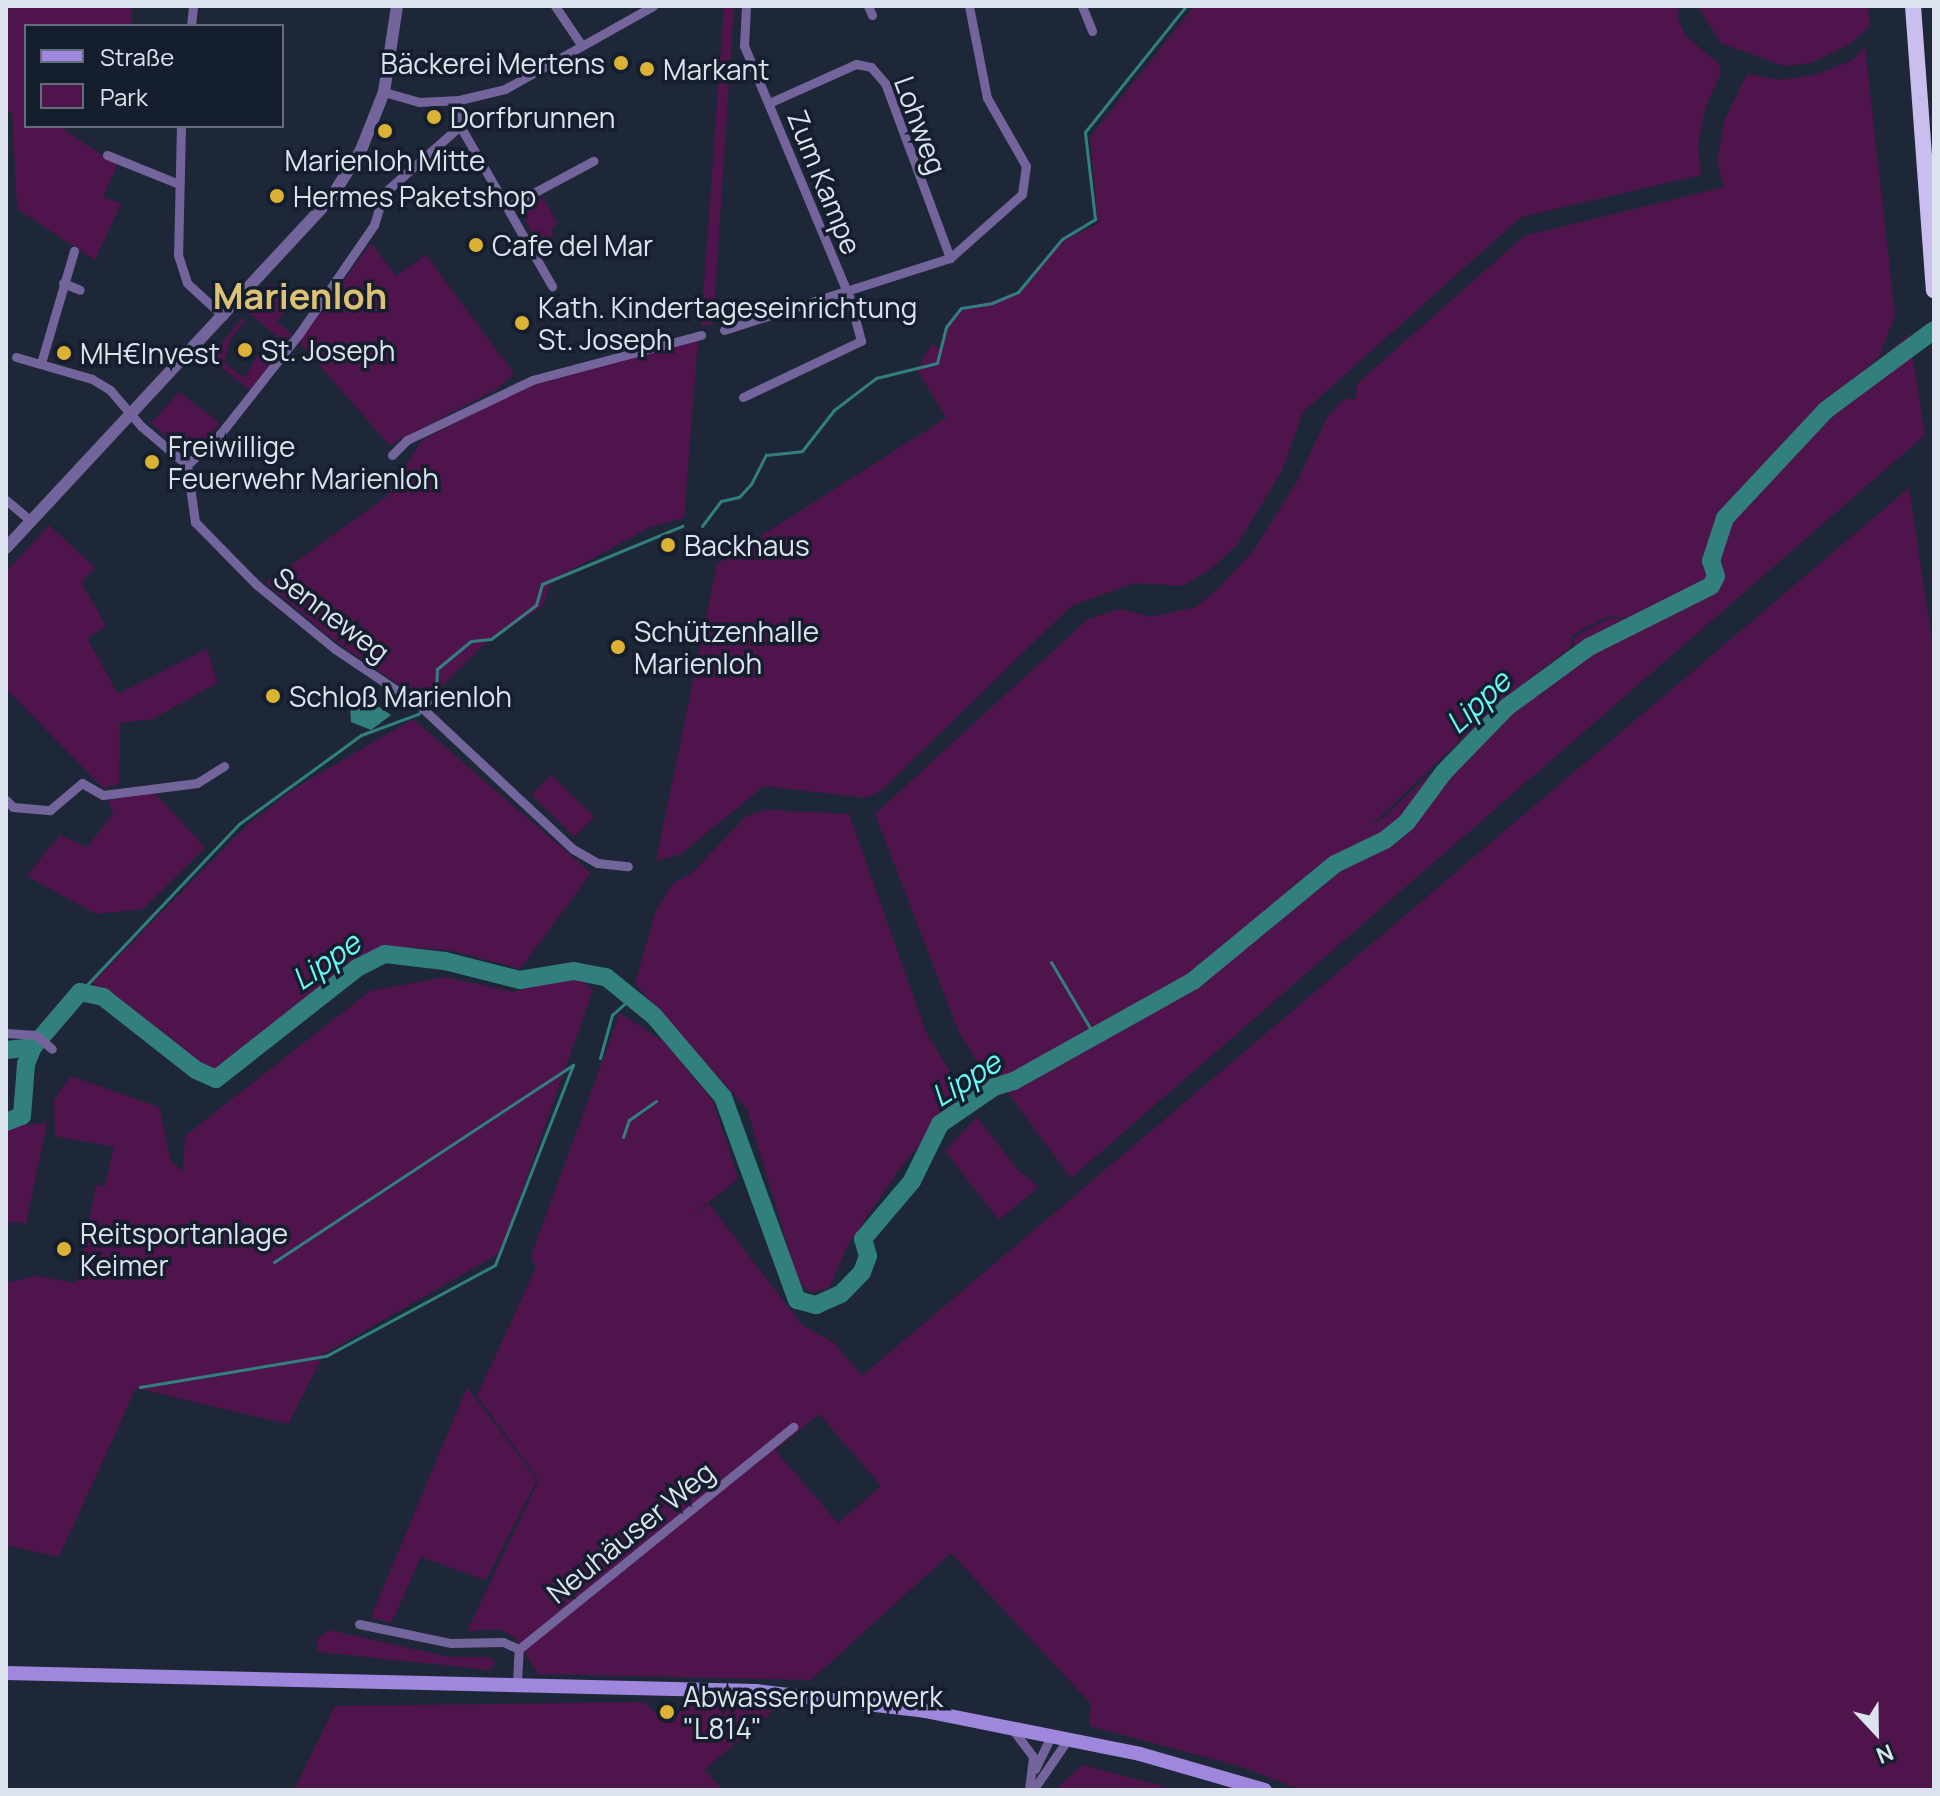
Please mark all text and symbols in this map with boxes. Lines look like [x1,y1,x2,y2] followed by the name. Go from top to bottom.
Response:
[24,24,284,128] legend
[100,40,174,73] text: Straße
[381,46,605,80] place label: Bäckerei Mertens
[663,52,769,86] place label: Markant
[612,54,630,72] marker: Bäckerei Mertens
[638,60,656,78] marker: Markant
[888,72,954,178] street label: Lohweg
[100,80,148,113] text: Park
[450,100,615,134] place label: Dorfbrunnen
[781,105,869,259] street label: Zum Kampe
[425,108,443,126] marker: Dorfbrunnen
[376,122,394,140] marker: Marienloh Mitte
[285,143,485,177] place label: Marienloh Mitte
[293,179,536,213] place label: Hermes Paketshop
[268,187,286,205] marker: Hermes Paketshop
[492,228,653,262] place label: Cafe del Mar
[467,236,485,254] marker: Cafe del Mar
[213,274,387,318] district label: Marienloh
[538,290,917,356] place label: Kath. Kindertageseinrichtung St. Joseph
[513,314,531,332] marker: Kath. Kindertageseinrichtung St. Joseph
[261,333,395,367] place label: St. Joseph
[80,336,220,370] place label: MH€Invest
[236,341,254,359] marker: St. Joseph
[55,344,73,362] marker: MH€Invest
[168,429,439,495] place label: Freiwillige Feuerwehr Marienloh
[143,453,161,471] marker: Freiwillige Feuerwehr Marienloh
[684,528,810,562] place label: Backhaus
[659,536,677,554] marker: Backhaus
[268,560,396,668] street label: Senneweg
[634,614,819,680] place label: Schützenhalle Marienloh
[609,638,627,656] marker: Schützenhalle Marienloh
[1438,663,1518,741] water label: Lippe
[289,679,512,713] place label: Schloß Marienloh
[264,687,282,705] marker: Schloß Marienloh
[285,925,367,997] water label: Lippe
[925,1044,1007,1114] water label: Lippe
[80,1216,288,1282] place label: Reitsportanlage Keimer
[55,1240,73,1258] marker: Reitsportanlage Keimer
[540,1454,720,1610] street label: Neuhäuser Weg
[683,1679,943,1745] place label: Abwasserpumpwerk "L814"
[1836,1692,1916,1772] north arrow
[658,1703,676,1721] marker: Abwasserpumpwerk "L814"
[1872,1737,1898,1771] text: N

